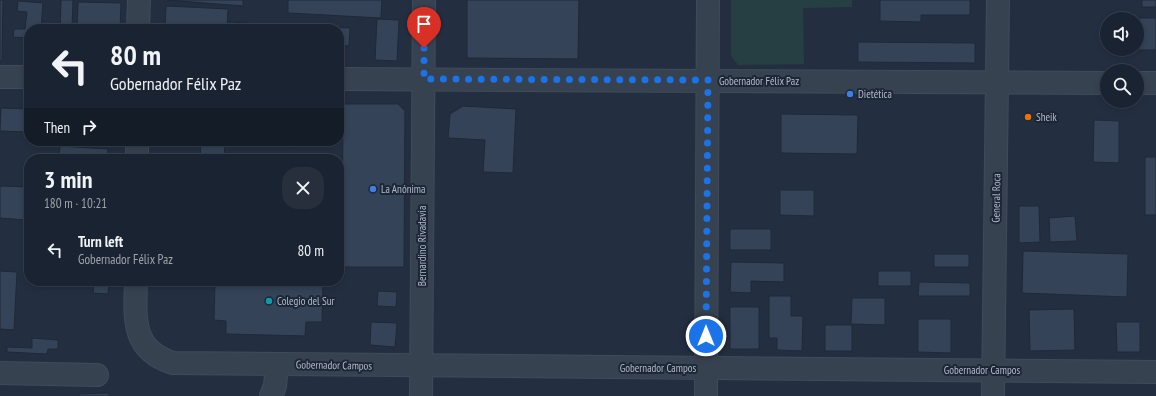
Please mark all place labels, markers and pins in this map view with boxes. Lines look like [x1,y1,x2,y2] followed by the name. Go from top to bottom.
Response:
[407,7.0,441,48] pin
[858,87,892,101] place label: Dietética
[845,89,855,99] marker: Dietética
[1036,110,1057,124] place label: Sheik
[1023,112,1033,122] marker: Sheik
[381,182,425,196] place label: La Anónima
[368,184,378,194] marker: La Anónima
[277,294,334,308] place label: Colegio del Sur
[264,296,274,306] marker: Colegio del Sur

